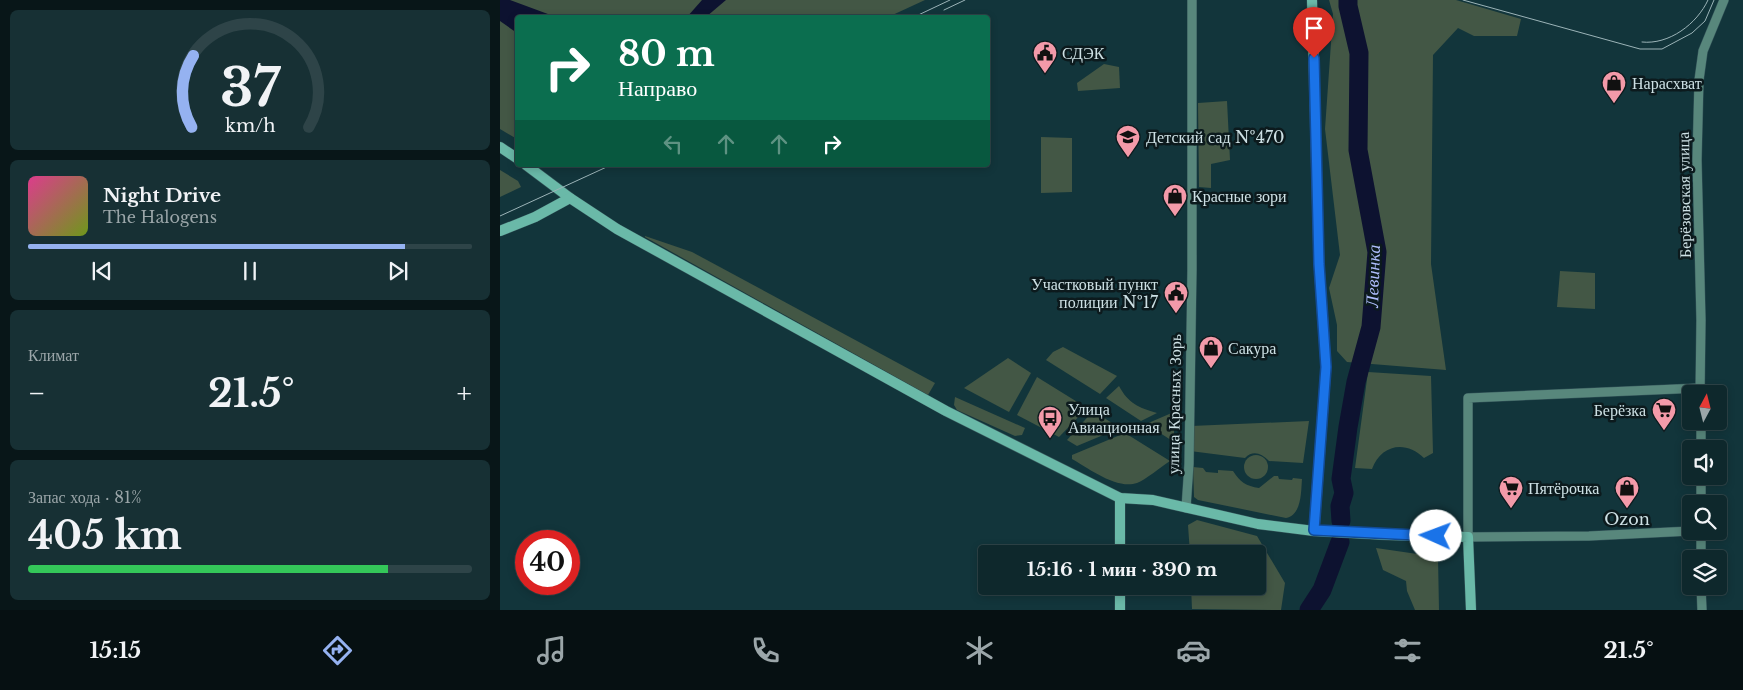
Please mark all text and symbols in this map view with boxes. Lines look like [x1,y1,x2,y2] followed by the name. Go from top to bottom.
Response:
[1293,7,1335,58] pin
[1300,14,1328,42] icon: arrive
[618,32,715,75] text: 80 m
[535,35,600,100] icon: right
[1032,40,1058,74] public building icon: СДЭК
[1062,43,1105,63] place label: СДЭК
[220,56,281,120] text: 37
[1601,70,1627,104] shop icon: Нарасхват
[1632,73,1702,93] place label: Нарасхват
[618,75,697,102] text: Направо
[225,115,275,137] text: km/h
[1115,124,1141,158] school or university icon: Детский сад №470
[1146,127,1285,147] place label: Детский сад №470
[659,130,687,158] icon: left
[712,130,740,158] icon: ahead
[765,130,793,158] icon: ahead
[818,130,846,158] icon: right
[1673,132,1695,258] street label: Берёзовская улица
[1162,183,1188,217] shop icon: Красные зори
[103,184,221,207] text: Night Drive
[1192,186,1287,206] place label: Красные зори
[103,207,217,227] text: The Halogens
[1361,244,1385,309] water label: Левинка
[88,257,116,285] icon: previous
[236,257,264,285] icon: pause
[384,257,412,285] icon: next
[1031,274,1159,312] place label: Участковый пункт полиции №17
[1163,280,1189,314] public building icon: Участковый пункт полиции №17
[1163,334,1185,474] street label: улица Красных Зорь
[1198,335,1224,369] shop icon: Сакура
[1228,338,1276,358] place label: Сакура
[28,345,79,365] text: Климат
[208,370,294,417] text: 21.5°
[28,376,46,411] text: −
[457,376,472,411] text: +
[1682,385,1728,430] north arrow
[1682,385,1727,595] map controls
[1651,397,1677,431] supermarket icon: Берёзка
[1068,399,1160,437] place label: Улица Авиационная
[1594,400,1646,420] place label: Берёзка
[1037,405,1063,439] bus stop icon: Улица Авиационная
[1682,440,1727,485] button: sound
[1498,475,1524,509] supermarket icon: Пятёрочка
[1614,475,1640,509] shop icon: Ozon
[1528,478,1599,498] place label: Пятёрочка
[28,487,142,507] text: Запас хода · 81%
[1682,495,1727,540] button: search
[1409,509,1461,561] position arrow
[1604,509,1650,529] place label: Ozon
[28,512,182,559] text: 405 km
[515,530,580,595] speed limit sign: 40
[1682,550,1727,595] button: layers
[1027,558,1217,581] text: 15:16 · 1 мин · 390 m
[320,633,355,668] icon: directions
[534,633,569,668] icon: music
[748,633,783,668] icon: phone
[962,633,997,668] icon: climate
[1176,633,1211,668] icon: car
[1390,633,1425,668] icon: filters
[89,637,141,664] text: 15:15
[1603,637,1654,664] text: 21.5°

